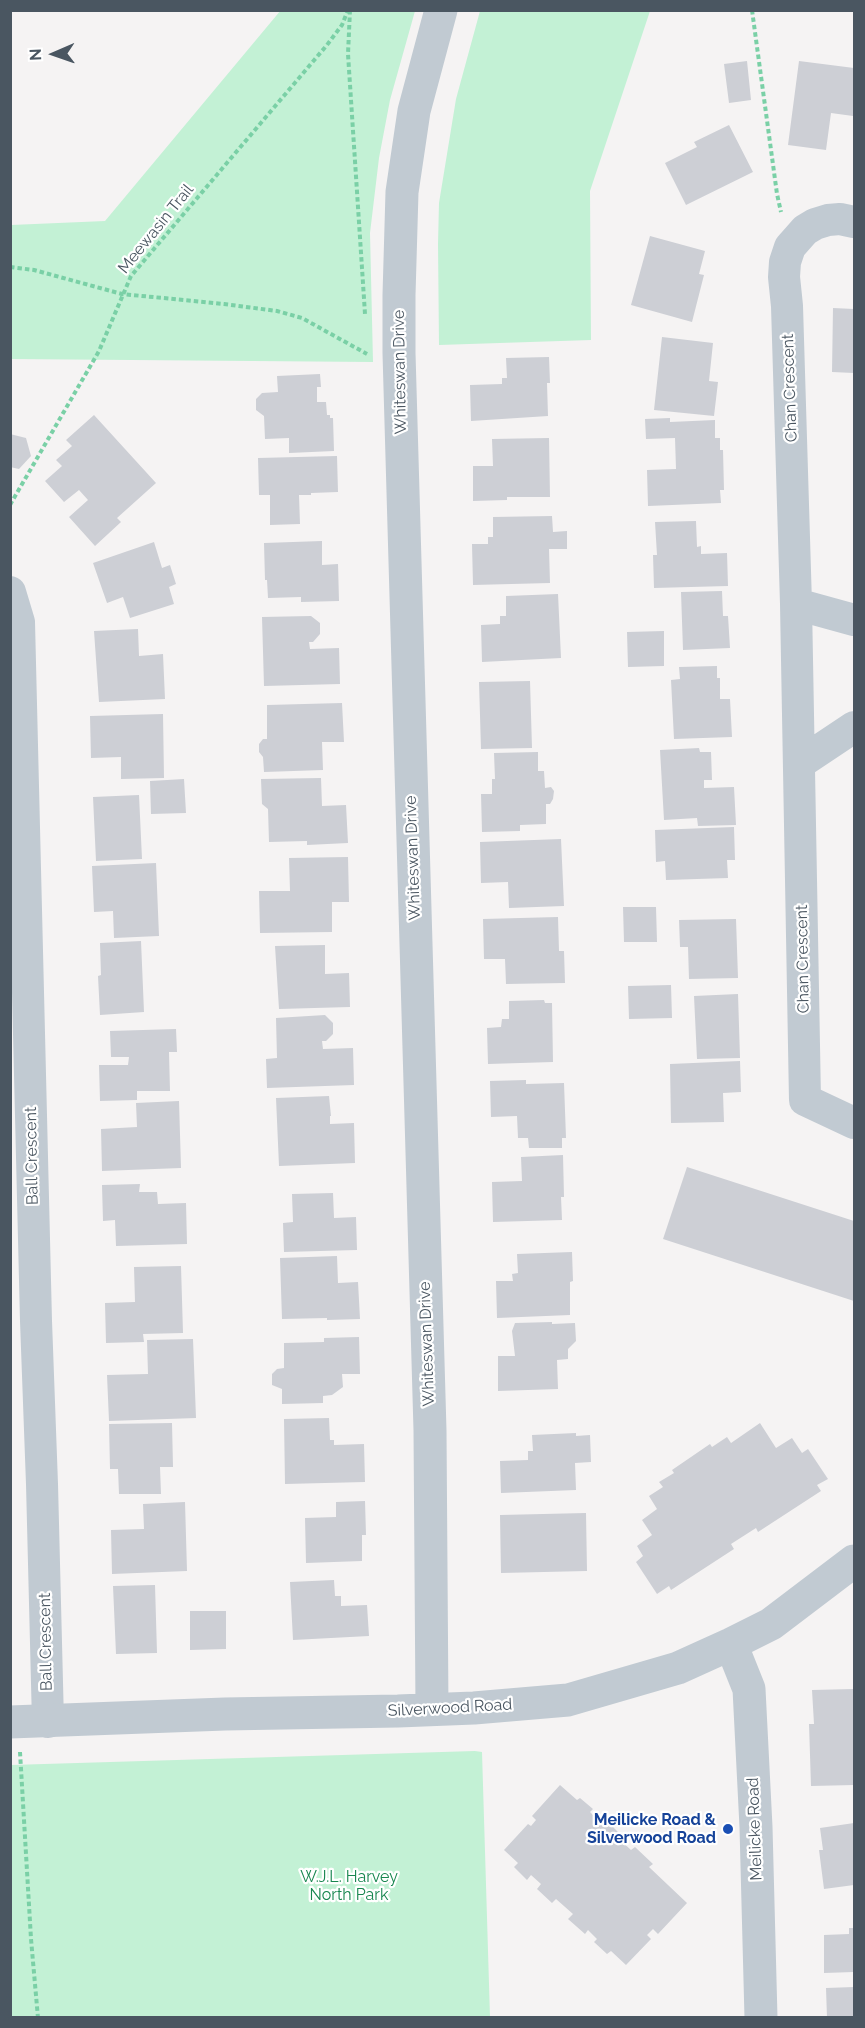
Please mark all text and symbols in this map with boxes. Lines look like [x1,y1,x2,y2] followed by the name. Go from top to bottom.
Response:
[24,24,84,84] north arrow
[26,48,45,61] text: N
[114,181,198,277] street label: Meewasin Trail
[389,309,411,435] street label: Whiteswan Drive
[779,333,801,443] street label: Chan Crescent
[401,795,425,921] street label: Whiteswan Drive
[792,905,814,1013] street label: Chan Crescent
[22,1107,42,1205] street label: Ball Crescent
[415,1281,439,1407] street label: Whiteswan Drive
[36,1593,56,1691] street label: Ball Crescent
[387,1695,513,1721] street label: Silverwood Road
[744,1777,766,1881] street label: Meilicke Road
[587,1810,716,1848] place label: Meilicke Road & Silverwood Road
[721,1822,735,1836] marker: Meilicke Road & Silverwood Road
[300,1867,398,1905] park label: W.J.L. Harvey North Park

